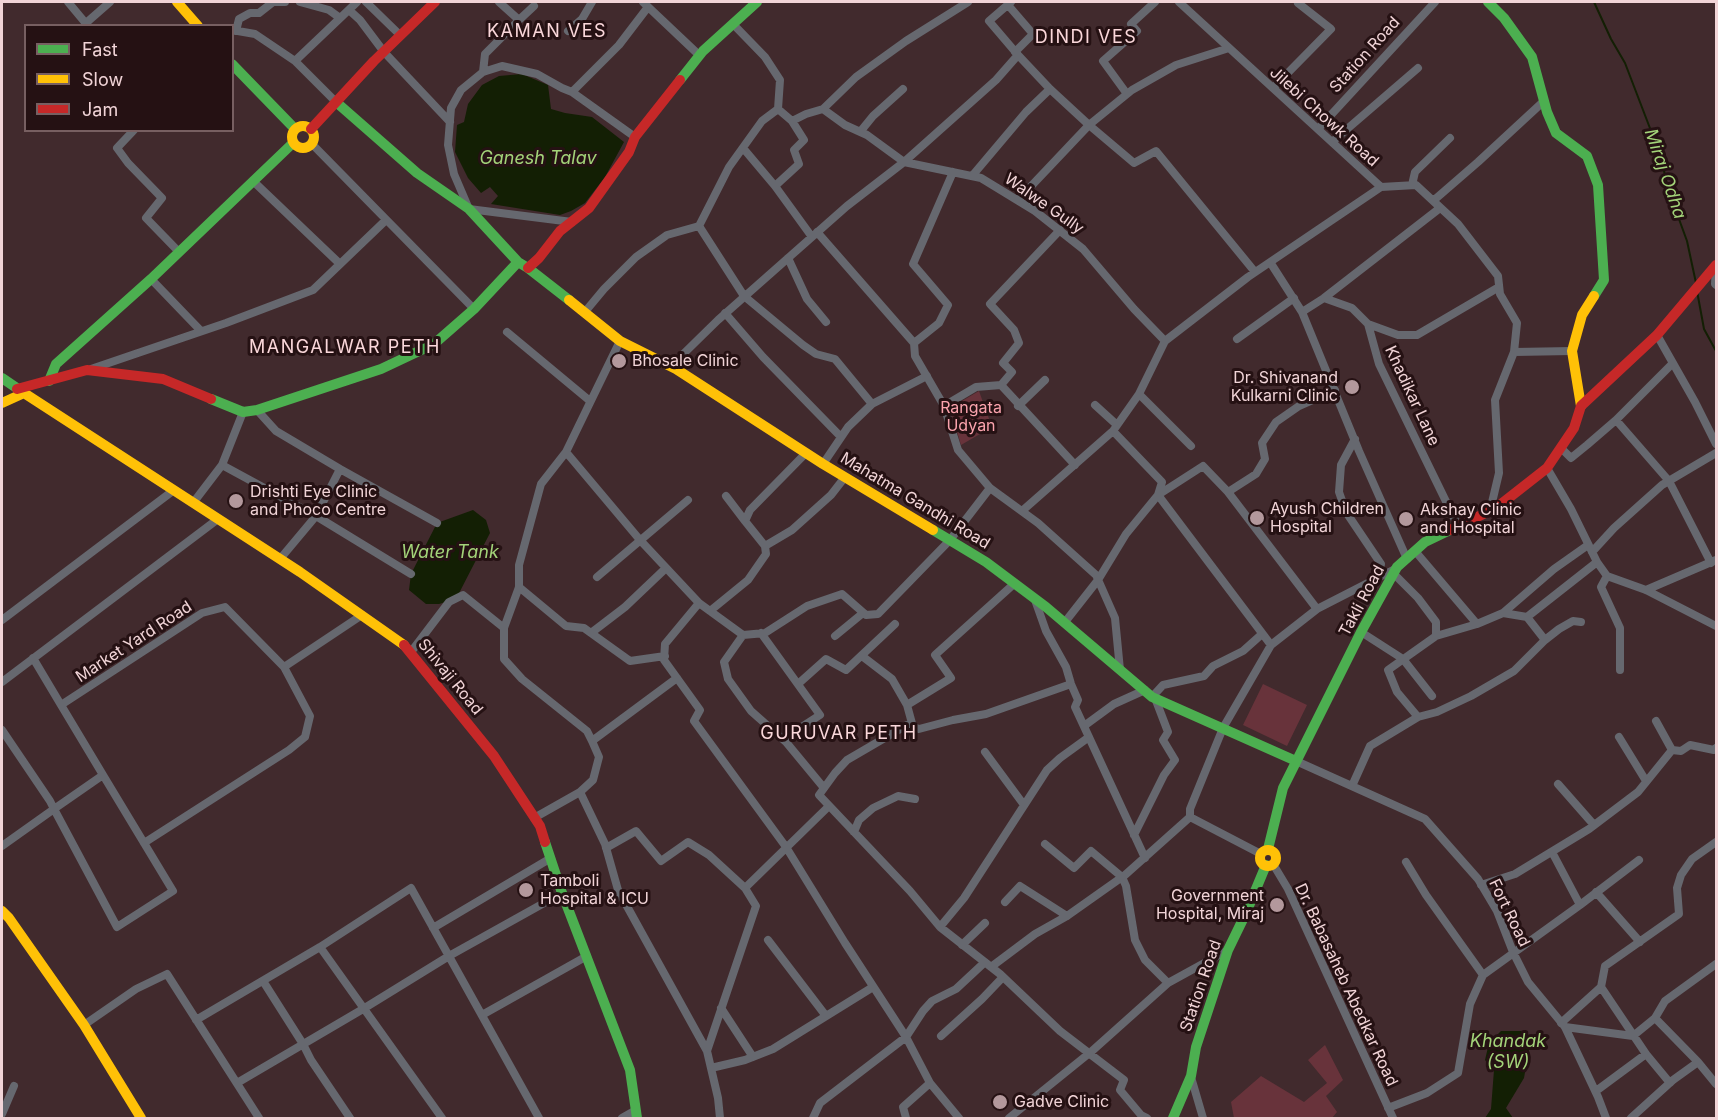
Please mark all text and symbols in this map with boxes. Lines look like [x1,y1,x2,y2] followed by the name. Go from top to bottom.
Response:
[1326,13,1404,97] street label: Station Road
[487,21,607,43] district label: KAMAN VES
[24,24,234,132] legend
[1035,27,1137,49] district label: DINDI VES
[82,39,118,60] text: Fast
[1266,63,1382,171] street label: Jilebi Chowk Road
[82,69,123,90] text: Slow
[82,99,118,120] text: Jam
[1639,126,1691,222] water label: Miraj Odha
[479,148,597,170] water label: Ganesh Talav
[1001,170,1087,238] street label: Walwe Gully
[249,337,441,359] district label: MANGALWAR PETH
[1380,343,1444,449] street label: Khadikar Lane
[632,351,739,371] place label: Bhosale Clinic
[610,352,628,370] marker: Bhosale Clinic
[1231,368,1338,406] place label: Dr. Shivanand Kulkarni Clinic
[1343,378,1361,396] marker: Dr. Shivanand Kulkarni Clinic
[940,398,1002,436] park label: Rangata Udyan
[837,449,993,553] street label: Mahatma Gandhi Road
[250,482,386,520] place label: Drishti Eye Clinic and Phoco Centre
[227,492,245,510] marker: Drishti Eye Clinic and Phoco Centre
[1270,499,1384,537] place label: Ayush Children Hospital
[1420,500,1522,538] place label: Akshay Clinic and Hospital
[1248,509,1266,527] marker: Ayush Children Hospital
[1397,510,1415,528] marker: Akshay Clinic and Hospital
[401,542,499,564] water label: Water Tank
[1335,562,1389,640] street label: Takli Road
[72,597,196,687] street label: Market Yard Road
[413,635,487,719] street label: Shivaji Road
[760,723,918,745] district label: GURUVAR PETH
[540,871,649,909] place label: Tamboli Hospital & ICU
[1484,876,1534,950] street label: Fort Road
[517,881,535,899] marker: Tamboli Hospital & ICU
[1291,881,1401,1089] street label: Dr. Babasaheb Abedkar Road
[1156,886,1264,924] place label: Government Hospital, Miraj
[1268,896,1286,914] marker: Government Hospital, Miraj
[1176,938,1226,1034] street label: Station Road
[1470,1031,1546,1074] water label: Khandak (SW)
[1014,1092,1109,1112] place label: Gadve Clinic
[991,1093,1009,1111] marker: Gadve Clinic

